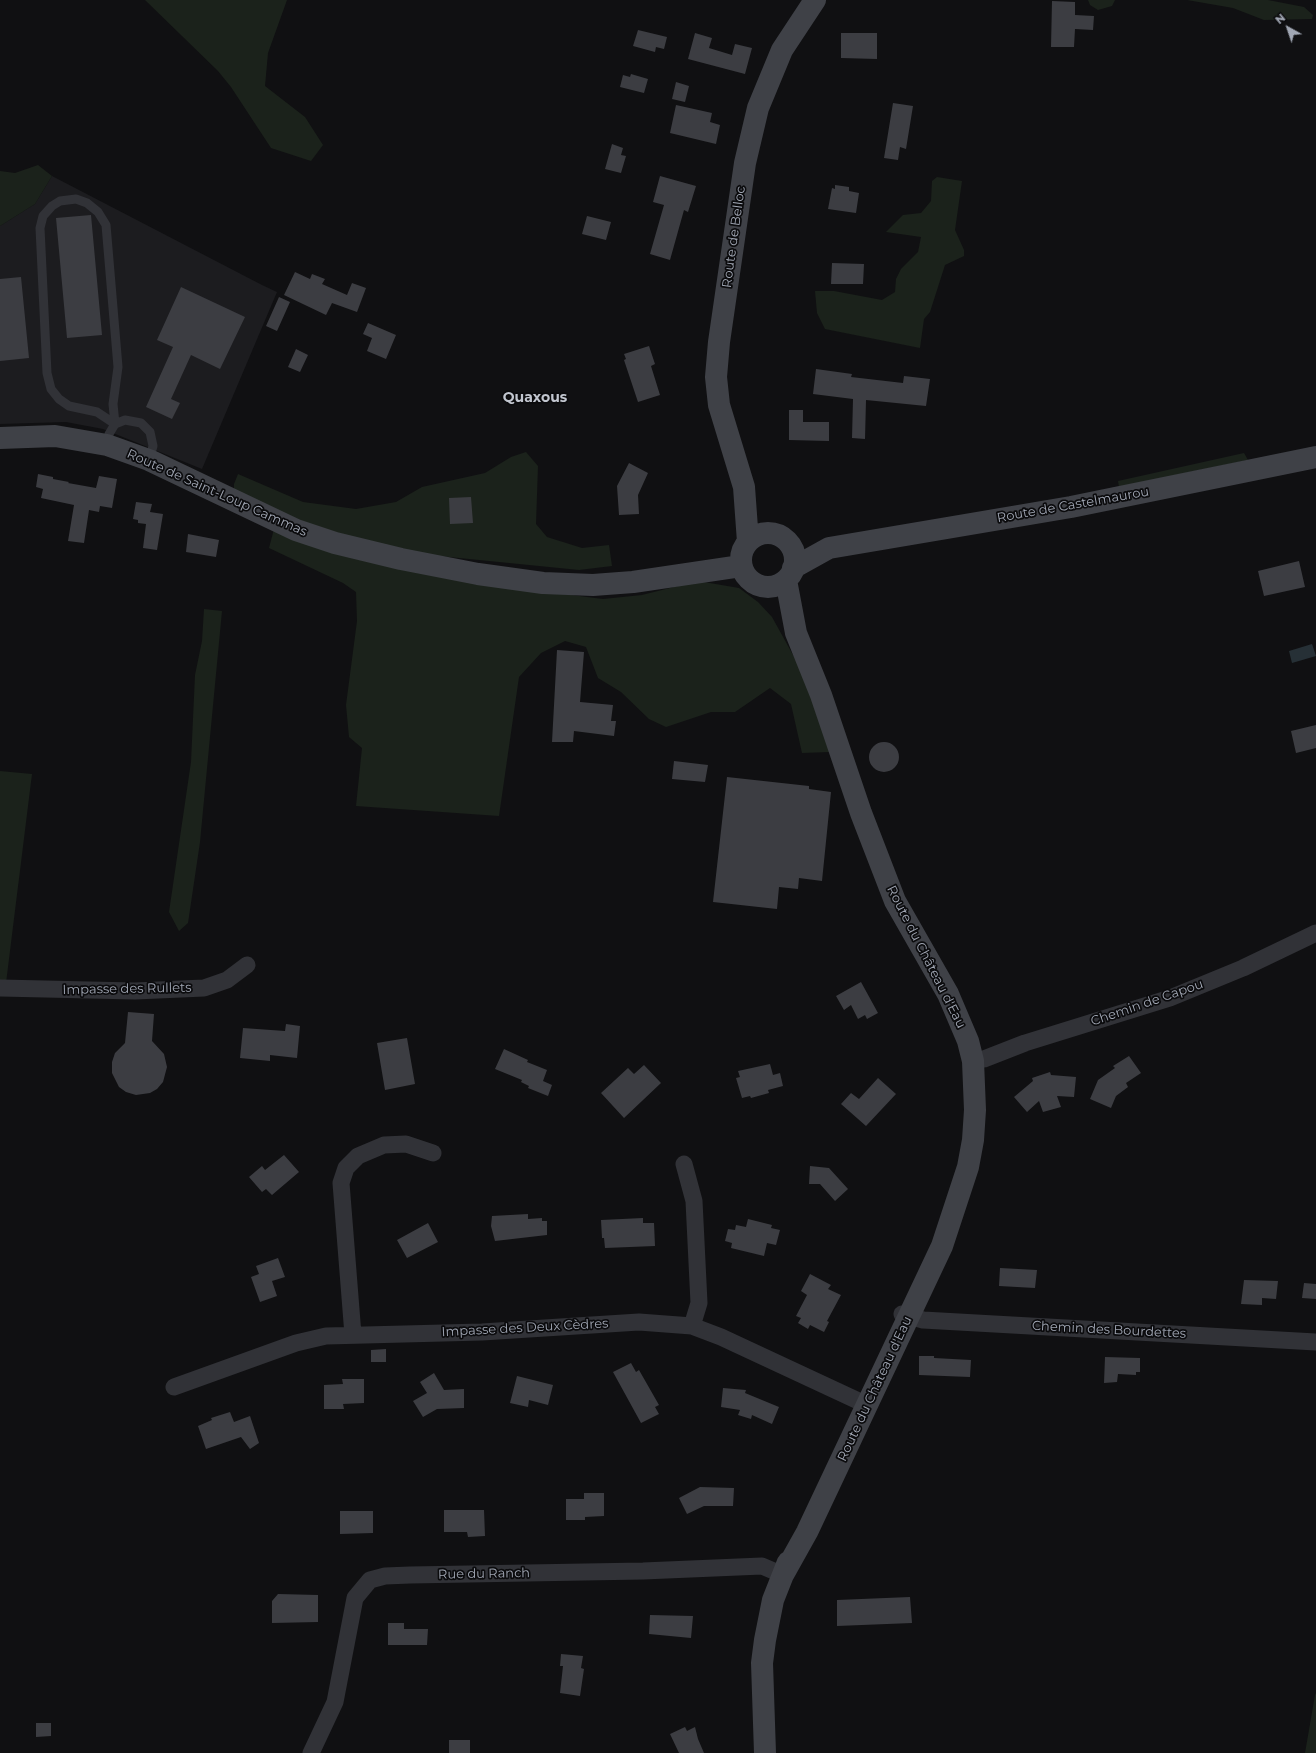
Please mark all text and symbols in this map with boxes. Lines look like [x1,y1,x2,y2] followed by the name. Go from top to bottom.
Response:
[1268,8,1308,48] north arrow
[1272,11,1288,27] text: N
[719,185,749,289] street label: Route de Belloc
[503,390,567,406] district label: Quaxous
[124,446,310,540] street label: Route de Saint-Loup Cammas
[996,484,1150,526] street label: Route de Castelmaurou
[883,883,969,1031] street label: Route du Château d'Eau
[1089,976,1205,1030] street label: Chemin de Capou
[62,980,192,998] street label: Impasse des Rullets
[835,1314,915,1464] street label: Route du Château d'Eau
[441,1316,609,1340] street label: Impasse des Deux Cèdres
[1031,1318,1187,1342] street label: Chemin des Bourdettes
[438,1565,530,1583] street label: Rue du Ranch

